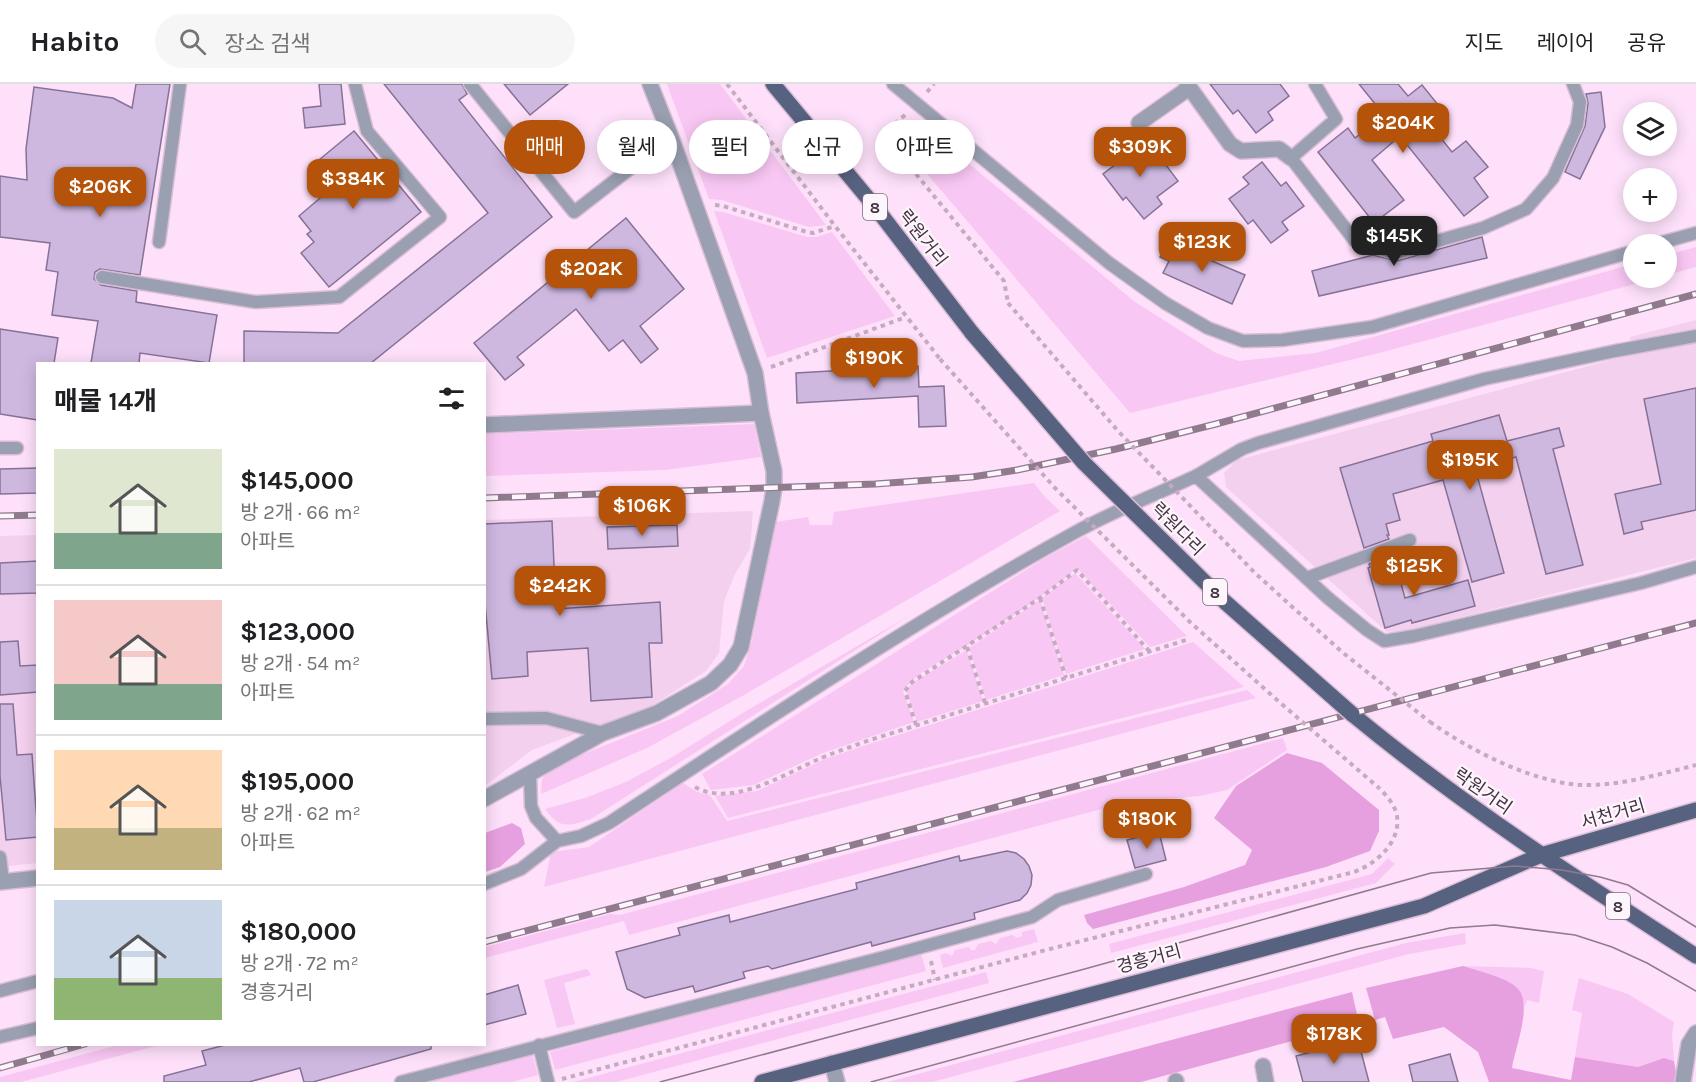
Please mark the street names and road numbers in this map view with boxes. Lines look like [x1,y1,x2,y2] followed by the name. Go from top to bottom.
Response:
[863,194,887,220] road number: 8
[894,205,952,271] street label: 락원거리
[1147,498,1209,560] street label: 락원다리
[1203,579,1227,605] road number: 8
[1450,763,1516,819] street label: 락원거리
[1578,794,1648,834] street label: 서천거리
[1606,893,1630,919] road number: 8
[1114,940,1184,978] street label: 경흥거리

